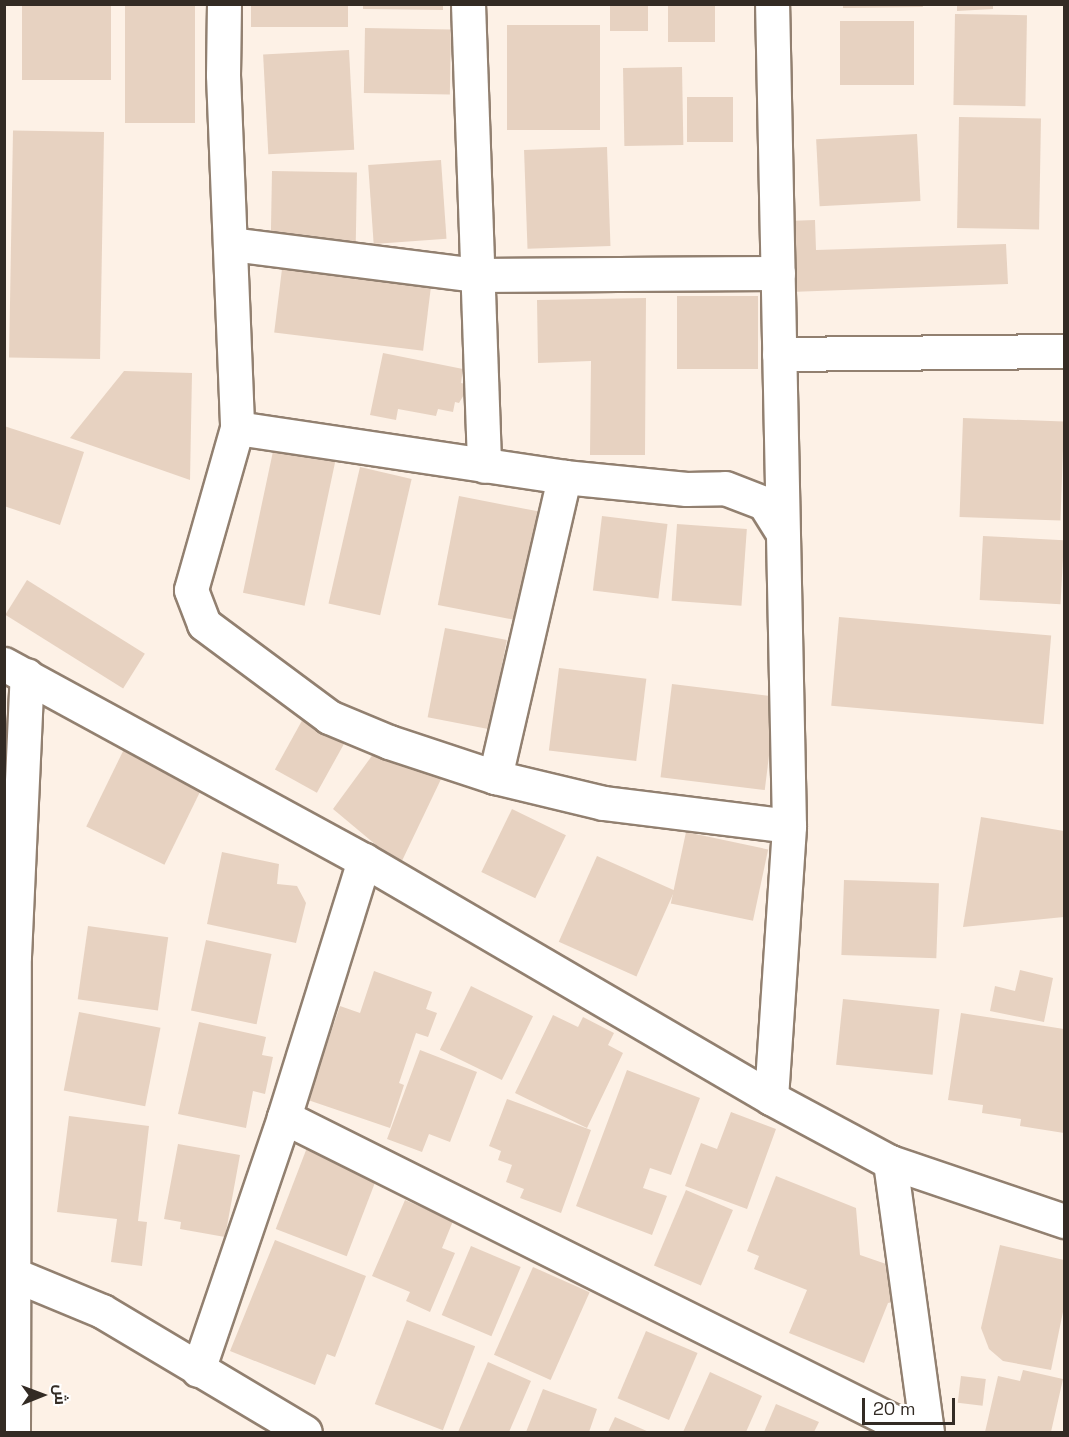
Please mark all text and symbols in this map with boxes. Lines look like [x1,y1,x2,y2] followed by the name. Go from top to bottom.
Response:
[12,1365,72,1425] north arrow
[50,1384,71,1405] text: ش
[865,1386,958,1424] scale bar
[873,1397,916,1420] text: 20 m

